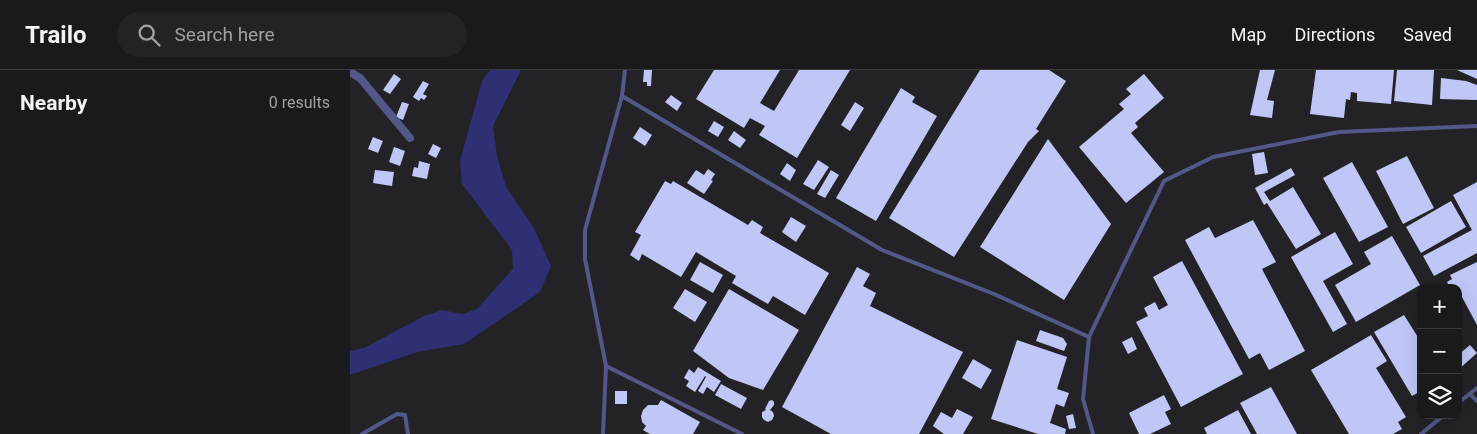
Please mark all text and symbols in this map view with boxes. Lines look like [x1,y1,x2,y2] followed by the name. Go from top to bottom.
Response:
[117,12,467,57] search box
[25,21,87,49] text: Trailo
[135,21,163,49] icon: search
[175,23,275,46] text: Search here
[1231,24,1266,45] text: Map
[1294,24,1375,45] text: Directions
[1403,24,1452,45] text: Saved
[20,91,87,115] text: Nearby
[269,93,330,112] text: 0 results
[1417,284,1462,419] map controls
[1417,284,1462,329] button: +
[1417,329,1462,374] button: −
[1417,374,1462,419] button: layers

